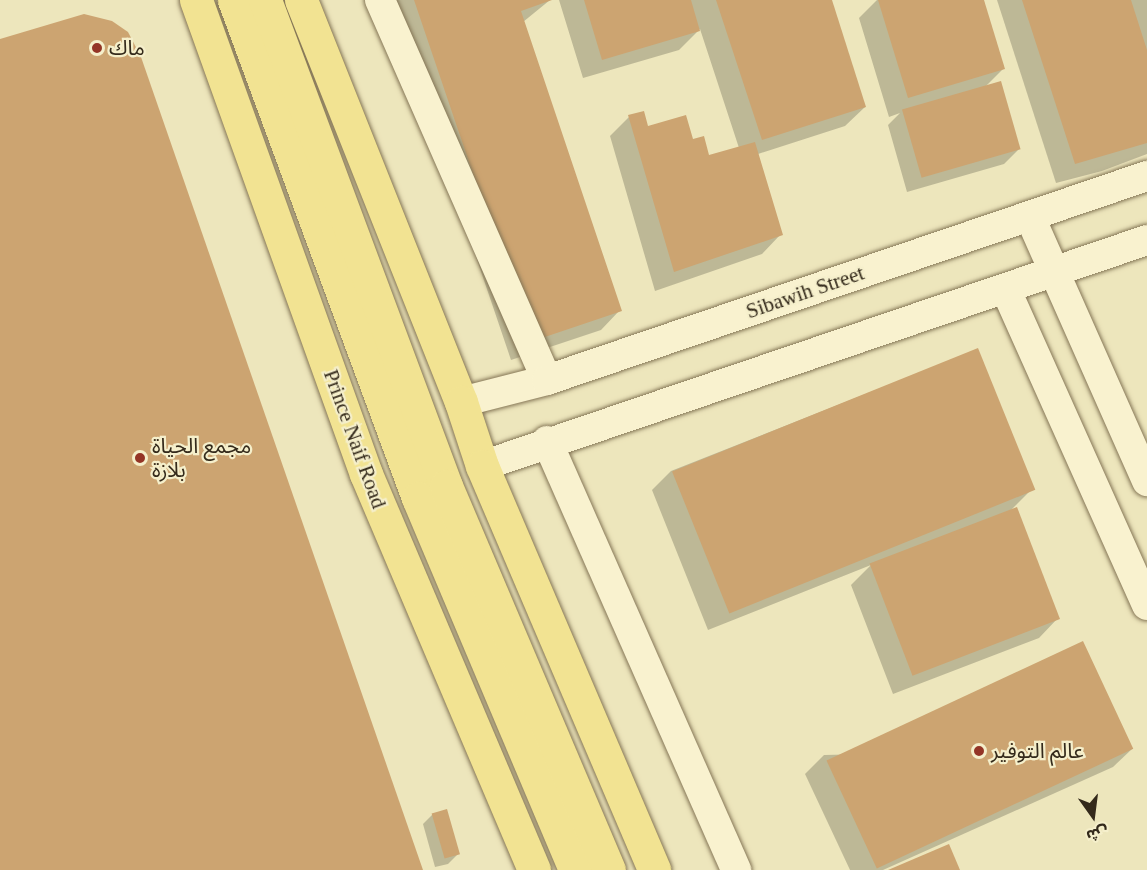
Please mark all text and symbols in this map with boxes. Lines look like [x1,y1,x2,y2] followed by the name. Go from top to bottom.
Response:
[109,35,145,61] place label: ماك
[90,41,104,55] marker: ماك
[743,260,867,324] street label: Sibawih Street
[318,366,392,512] street label: Prince Naif Road
[152,433,251,483] place label: مجمع الحياة بلازة
[133,451,147,465] marker: مجمع الحياة بلازة
[991,738,1084,764] place label: عالم التوفير
[972,744,986,758] marker: عالم التوفير
[1063,786,1123,846] north arrow
[1085,823,1110,845] text: ش

